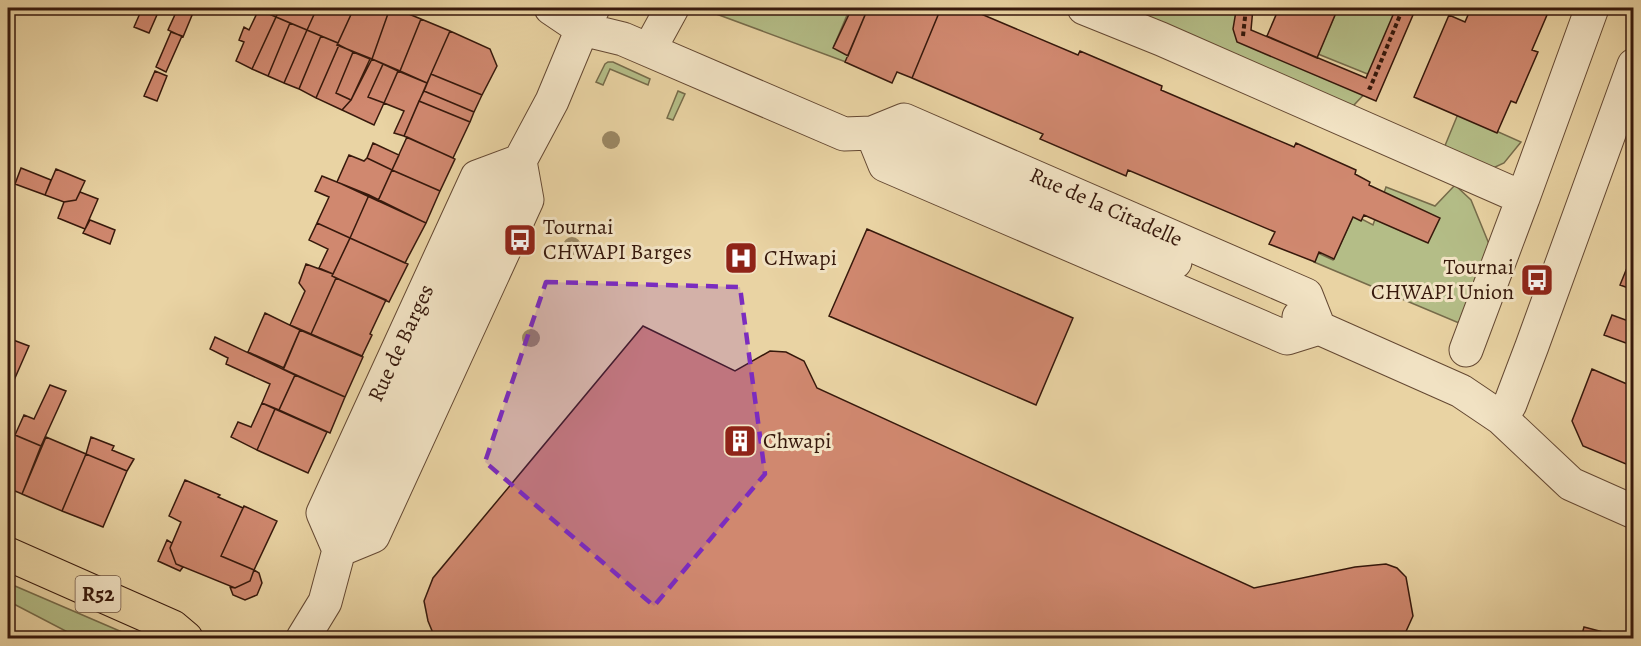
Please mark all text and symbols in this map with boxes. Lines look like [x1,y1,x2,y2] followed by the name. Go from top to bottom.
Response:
[1025,160,1187,254] street label: Rue de la Citadelle
[543,212,692,267] place label: Tournai CHWAPI Barges
[502,222,538,258] bus stop icon: Tournai CHWAPI Barges
[723,240,759,276] hospital icon: CHwapi
[764,243,837,273] place label: CHwapi
[1371,252,1514,307] place label: Tournai CHWAPI Union
[1519,262,1555,298] bus stop icon: Tournai CHWAPI Union
[361,279,441,407] street label: Rue de Barges
[722,423,758,459] building icon: Chwapi
[763,426,831,456] place label: Chwapi
[76,576,120,612] road number: R52

